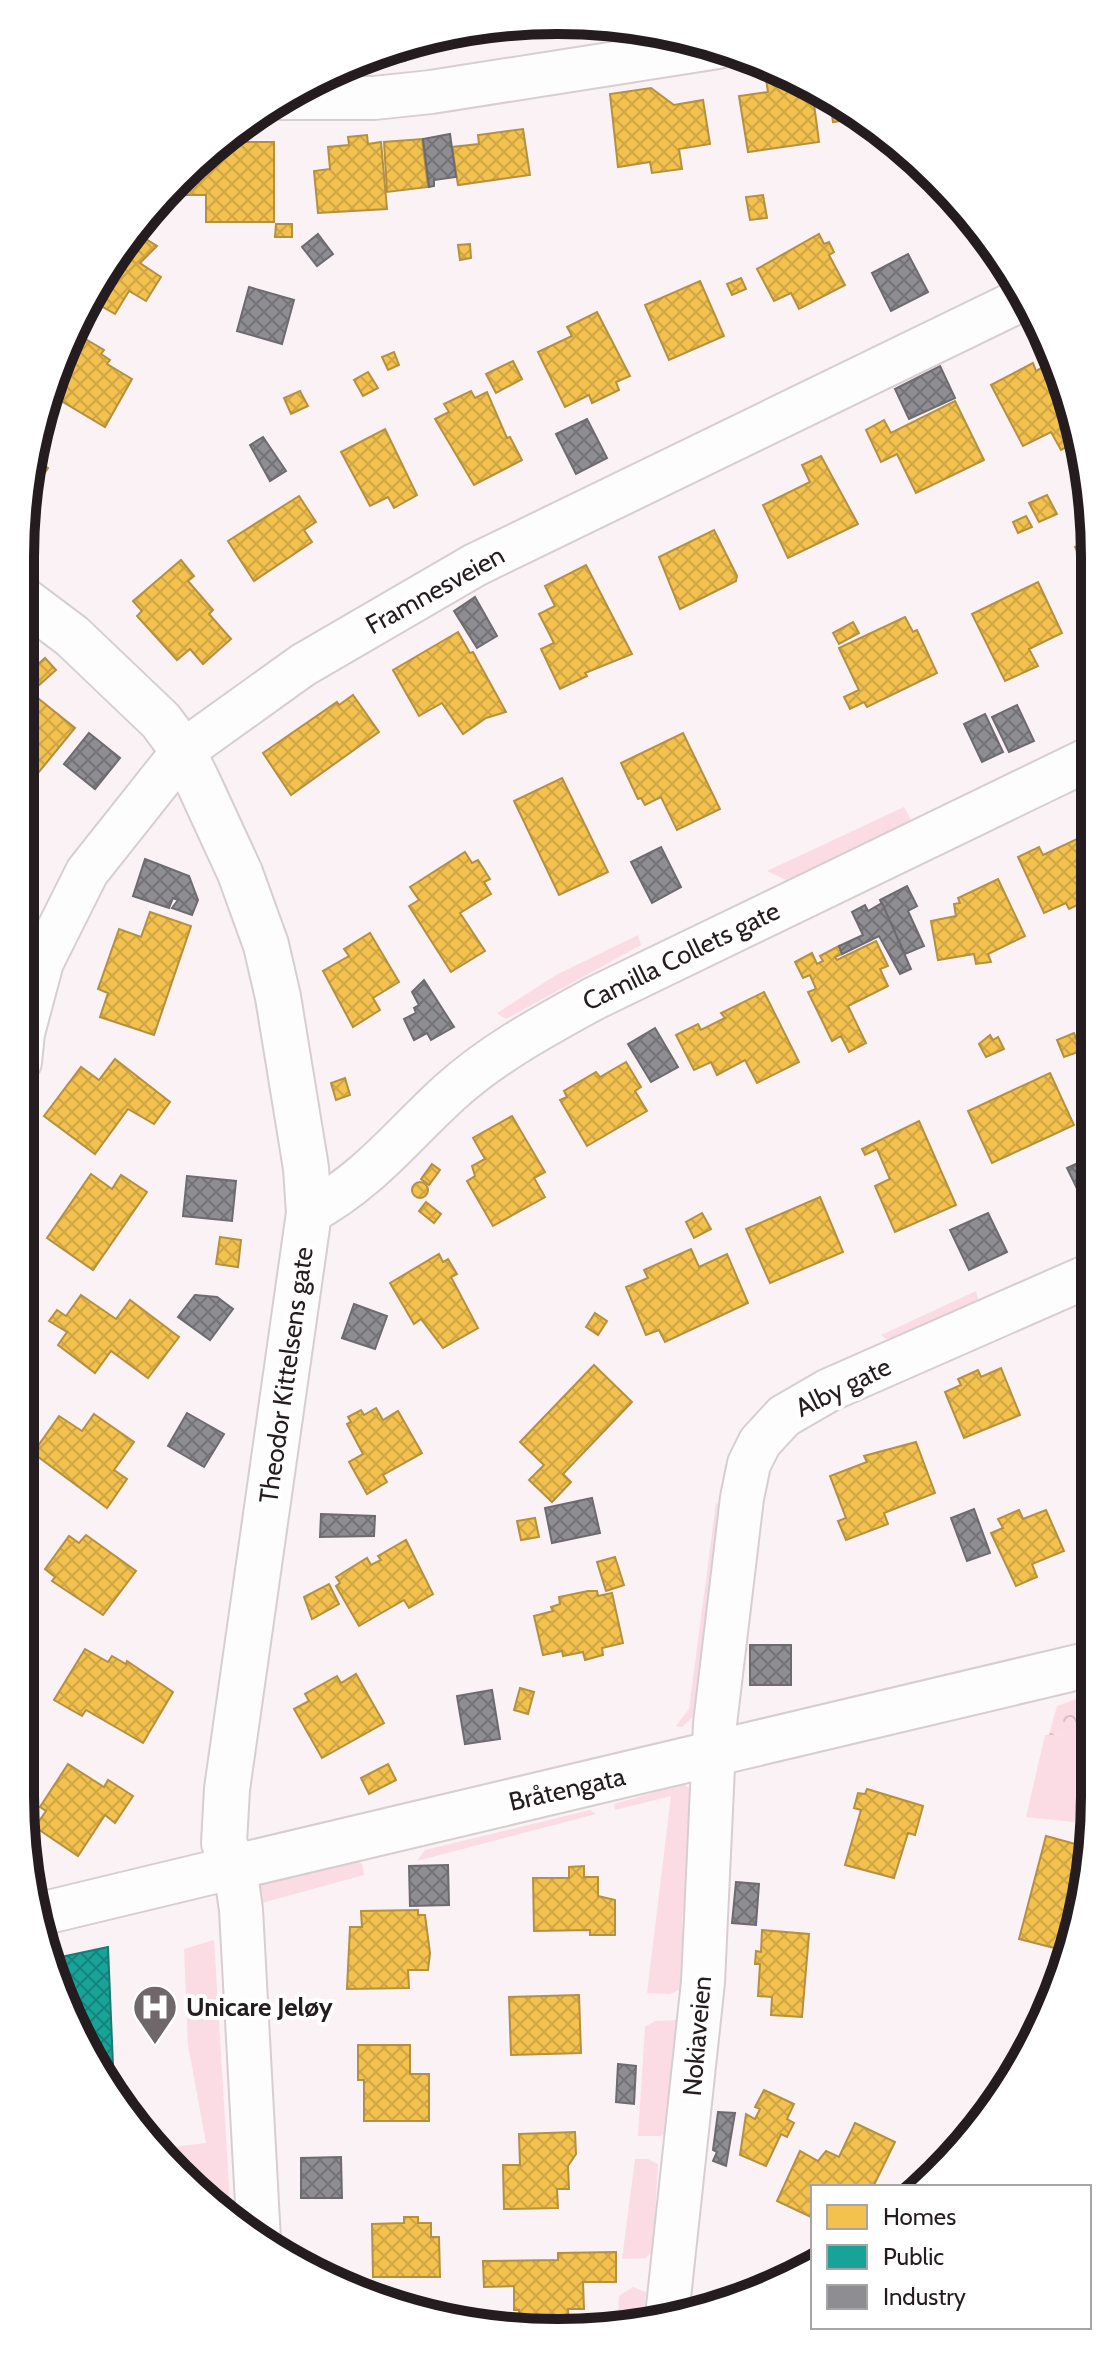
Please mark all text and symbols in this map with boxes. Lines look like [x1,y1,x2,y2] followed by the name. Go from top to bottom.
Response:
[360,539,510,641] street label: Framnesveien
[577,894,785,1018] street label: Camilla Collets gate
[252,1245,320,1505] street label: Theodor Kittelsens gate
[790,1350,896,1424] street label: Alby gate
[506,1760,629,1818] street label: Bråtengata
[676,1975,718,2097] street label: Nokiaveien
[131,1983,179,2046] hospital icon: Unicare Jeløy
[186,1991,333,2023] place label: Unicare Jeløy
[811,2185,1091,2329] legend
[883,2202,956,2231] text: Homes
[883,2242,944,2271] text: Public
[883,2282,966,2311] text: Industry

